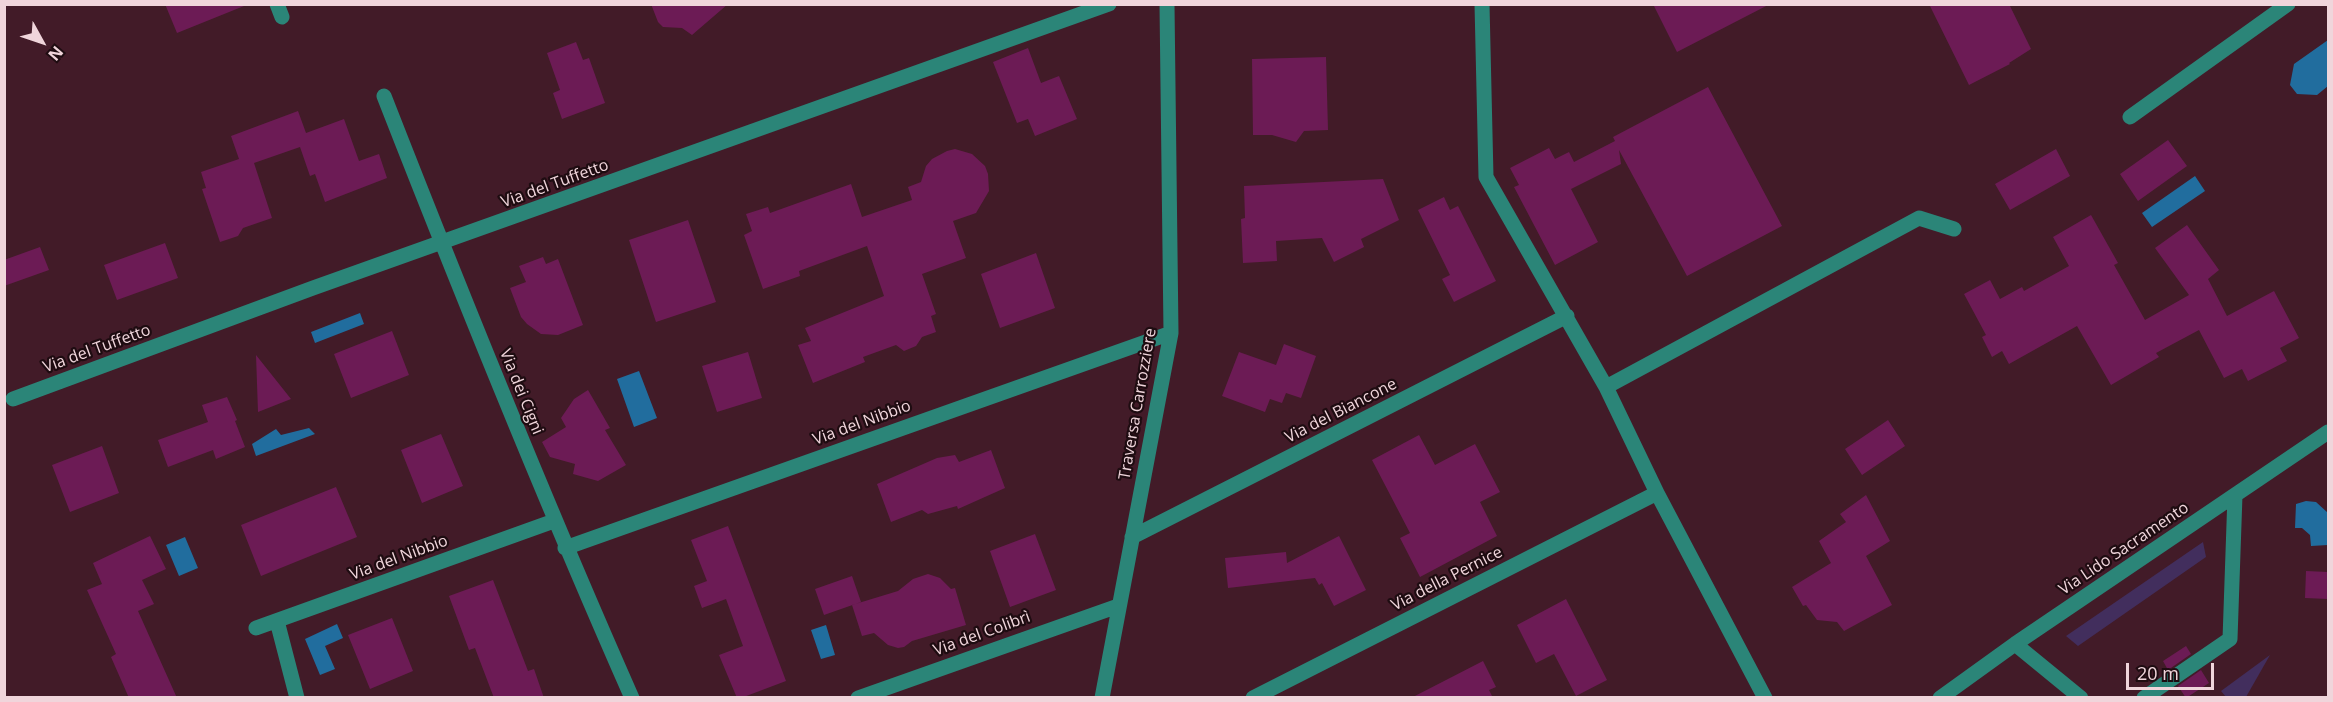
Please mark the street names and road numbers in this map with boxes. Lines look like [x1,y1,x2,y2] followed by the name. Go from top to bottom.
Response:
[499,156,611,212] street label: Via del Tuffetto
[41,321,153,377] street label: Via del Tuffetto
[1115,327,1161,481] street label: Traversa Carrozziere
[495,347,547,437] street label: Via dei Cigni
[1282,375,1400,447] street label: Via del Biancone
[810,396,914,450] street label: Via del Nibbio
[2056,498,2192,600] street label: Via Lido Sacramento
[347,531,451,585] street label: Via del Nibbio
[1388,543,1506,615] street label: Via della Pernice
[931,608,1033,660] street label: Via del Colibrì

